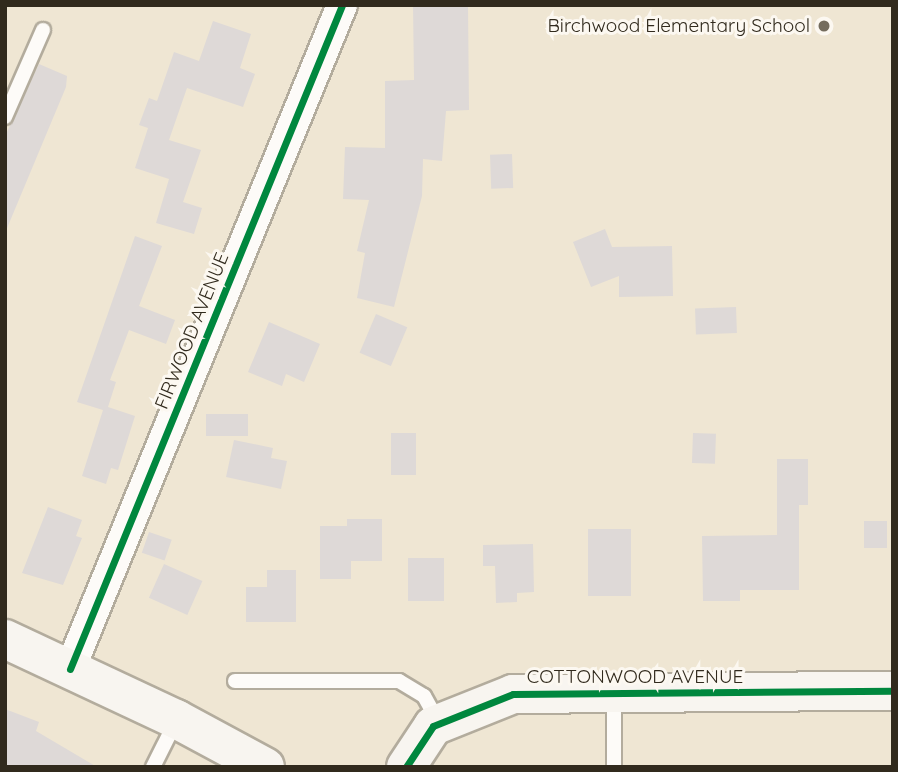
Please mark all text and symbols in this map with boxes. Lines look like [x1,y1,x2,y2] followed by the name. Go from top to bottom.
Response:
[547,15,810,37] place label: Birchwood Elementary School
[816,18,832,34] marker: Birchwood Elementary School
[150,250,234,412] street label: FIRWOOD AVENUE
[527,666,743,688] street label: COTTONWOOD AVENUE

